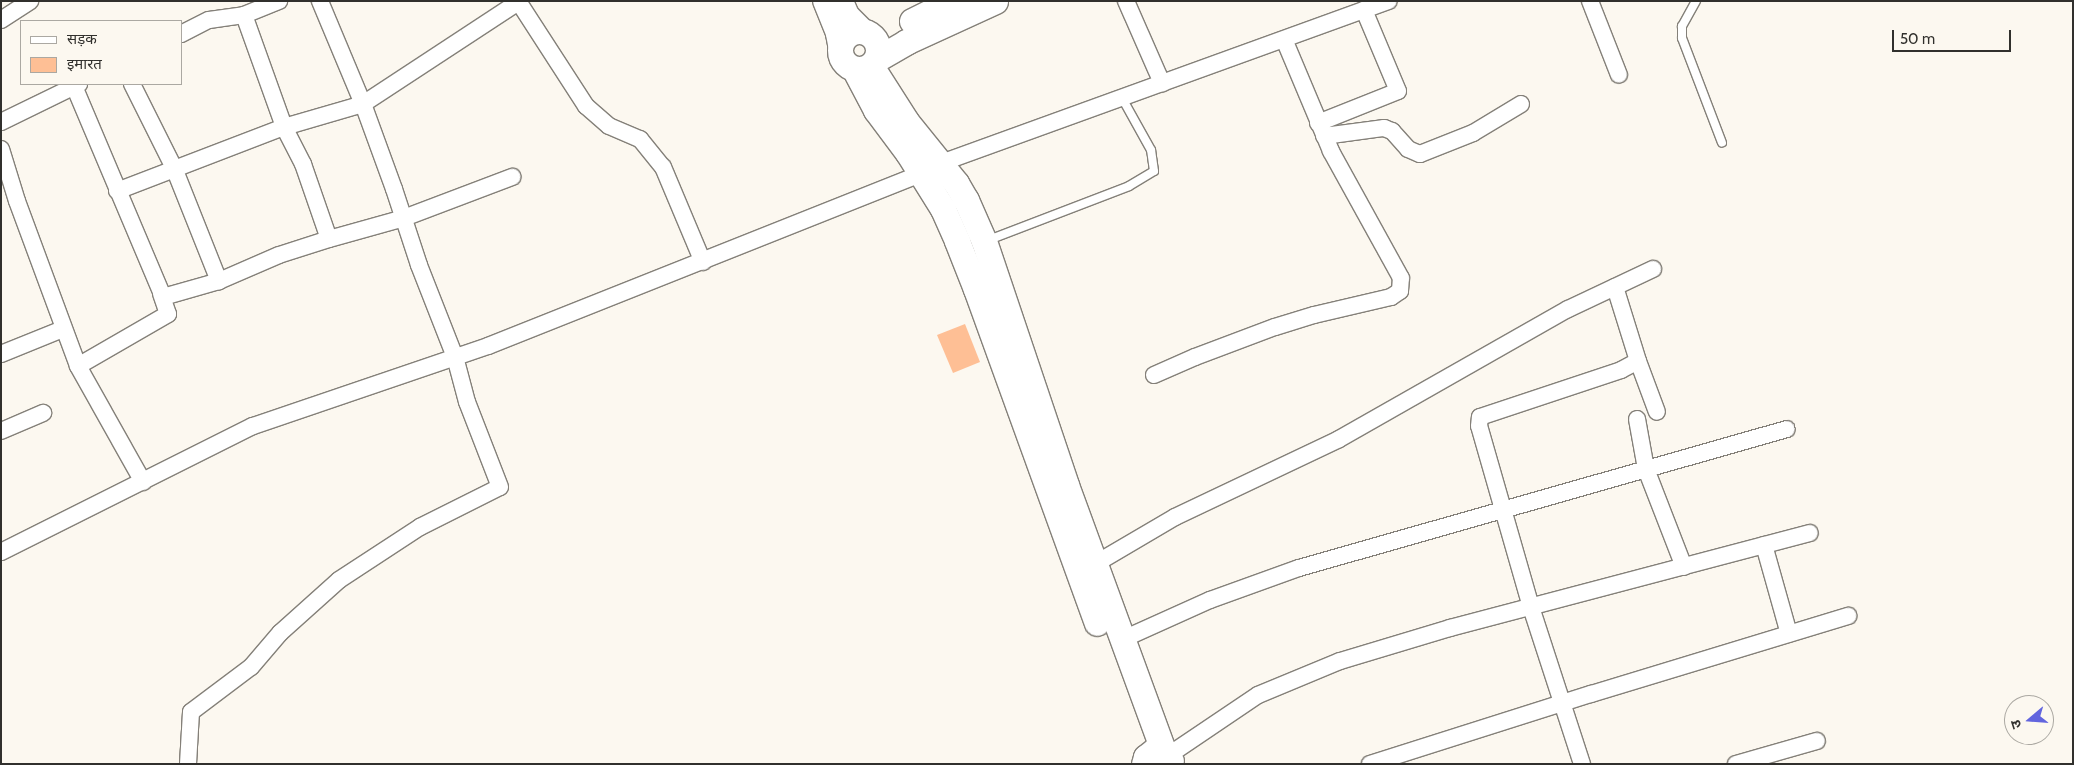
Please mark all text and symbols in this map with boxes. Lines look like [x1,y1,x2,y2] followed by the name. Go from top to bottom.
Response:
[20,20,182,85] legend
[1894,20,2013,52] scale bar
[67,30,97,48] text: सड़क
[1900,30,1935,48] text: 50 m
[67,55,102,73] text: इमारत
[2004,695,2054,745] north arrow
[2006,718,2026,731] text: उ

